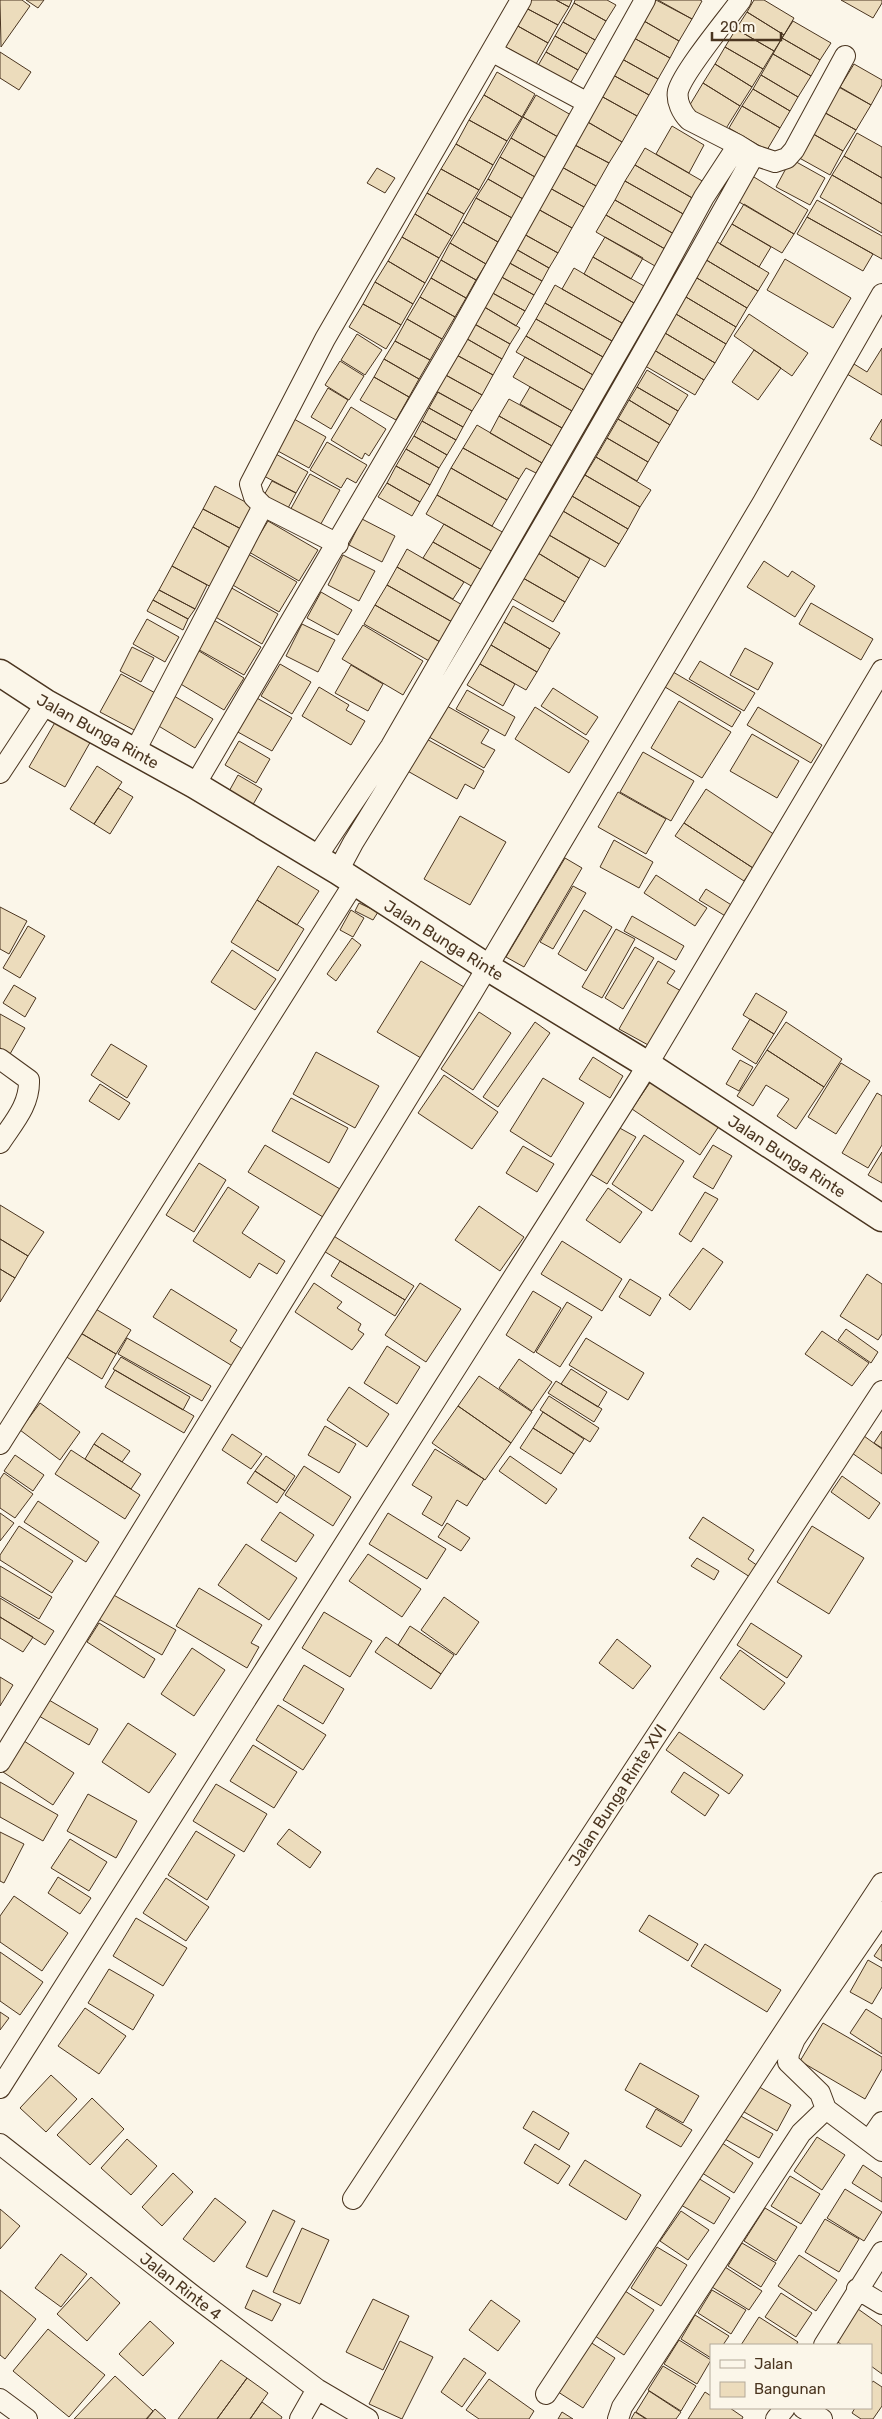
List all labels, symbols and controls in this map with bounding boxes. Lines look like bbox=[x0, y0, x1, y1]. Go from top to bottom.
scale bar bbox=[712, 10, 781, 42]
text: 20 m bbox=[720, 18, 755, 36]
street label: Jalan Bunga Rinte bbox=[33, 690, 162, 773]
street label: Jalan Bunga Rinte bbox=[381, 896, 507, 985]
street label: Jalan Bunga Rinte bbox=[724, 1111, 849, 1202]
street label: Jalan Bunga Rinte XVI bbox=[564, 1721, 670, 1870]
street label: Jalan Rinte 4 bbox=[136, 2249, 225, 2324]
legend bbox=[710, 2344, 872, 2409]
text: Jalan bbox=[754, 2355, 793, 2373]
text: Bangunan bbox=[754, 2380, 826, 2398]

